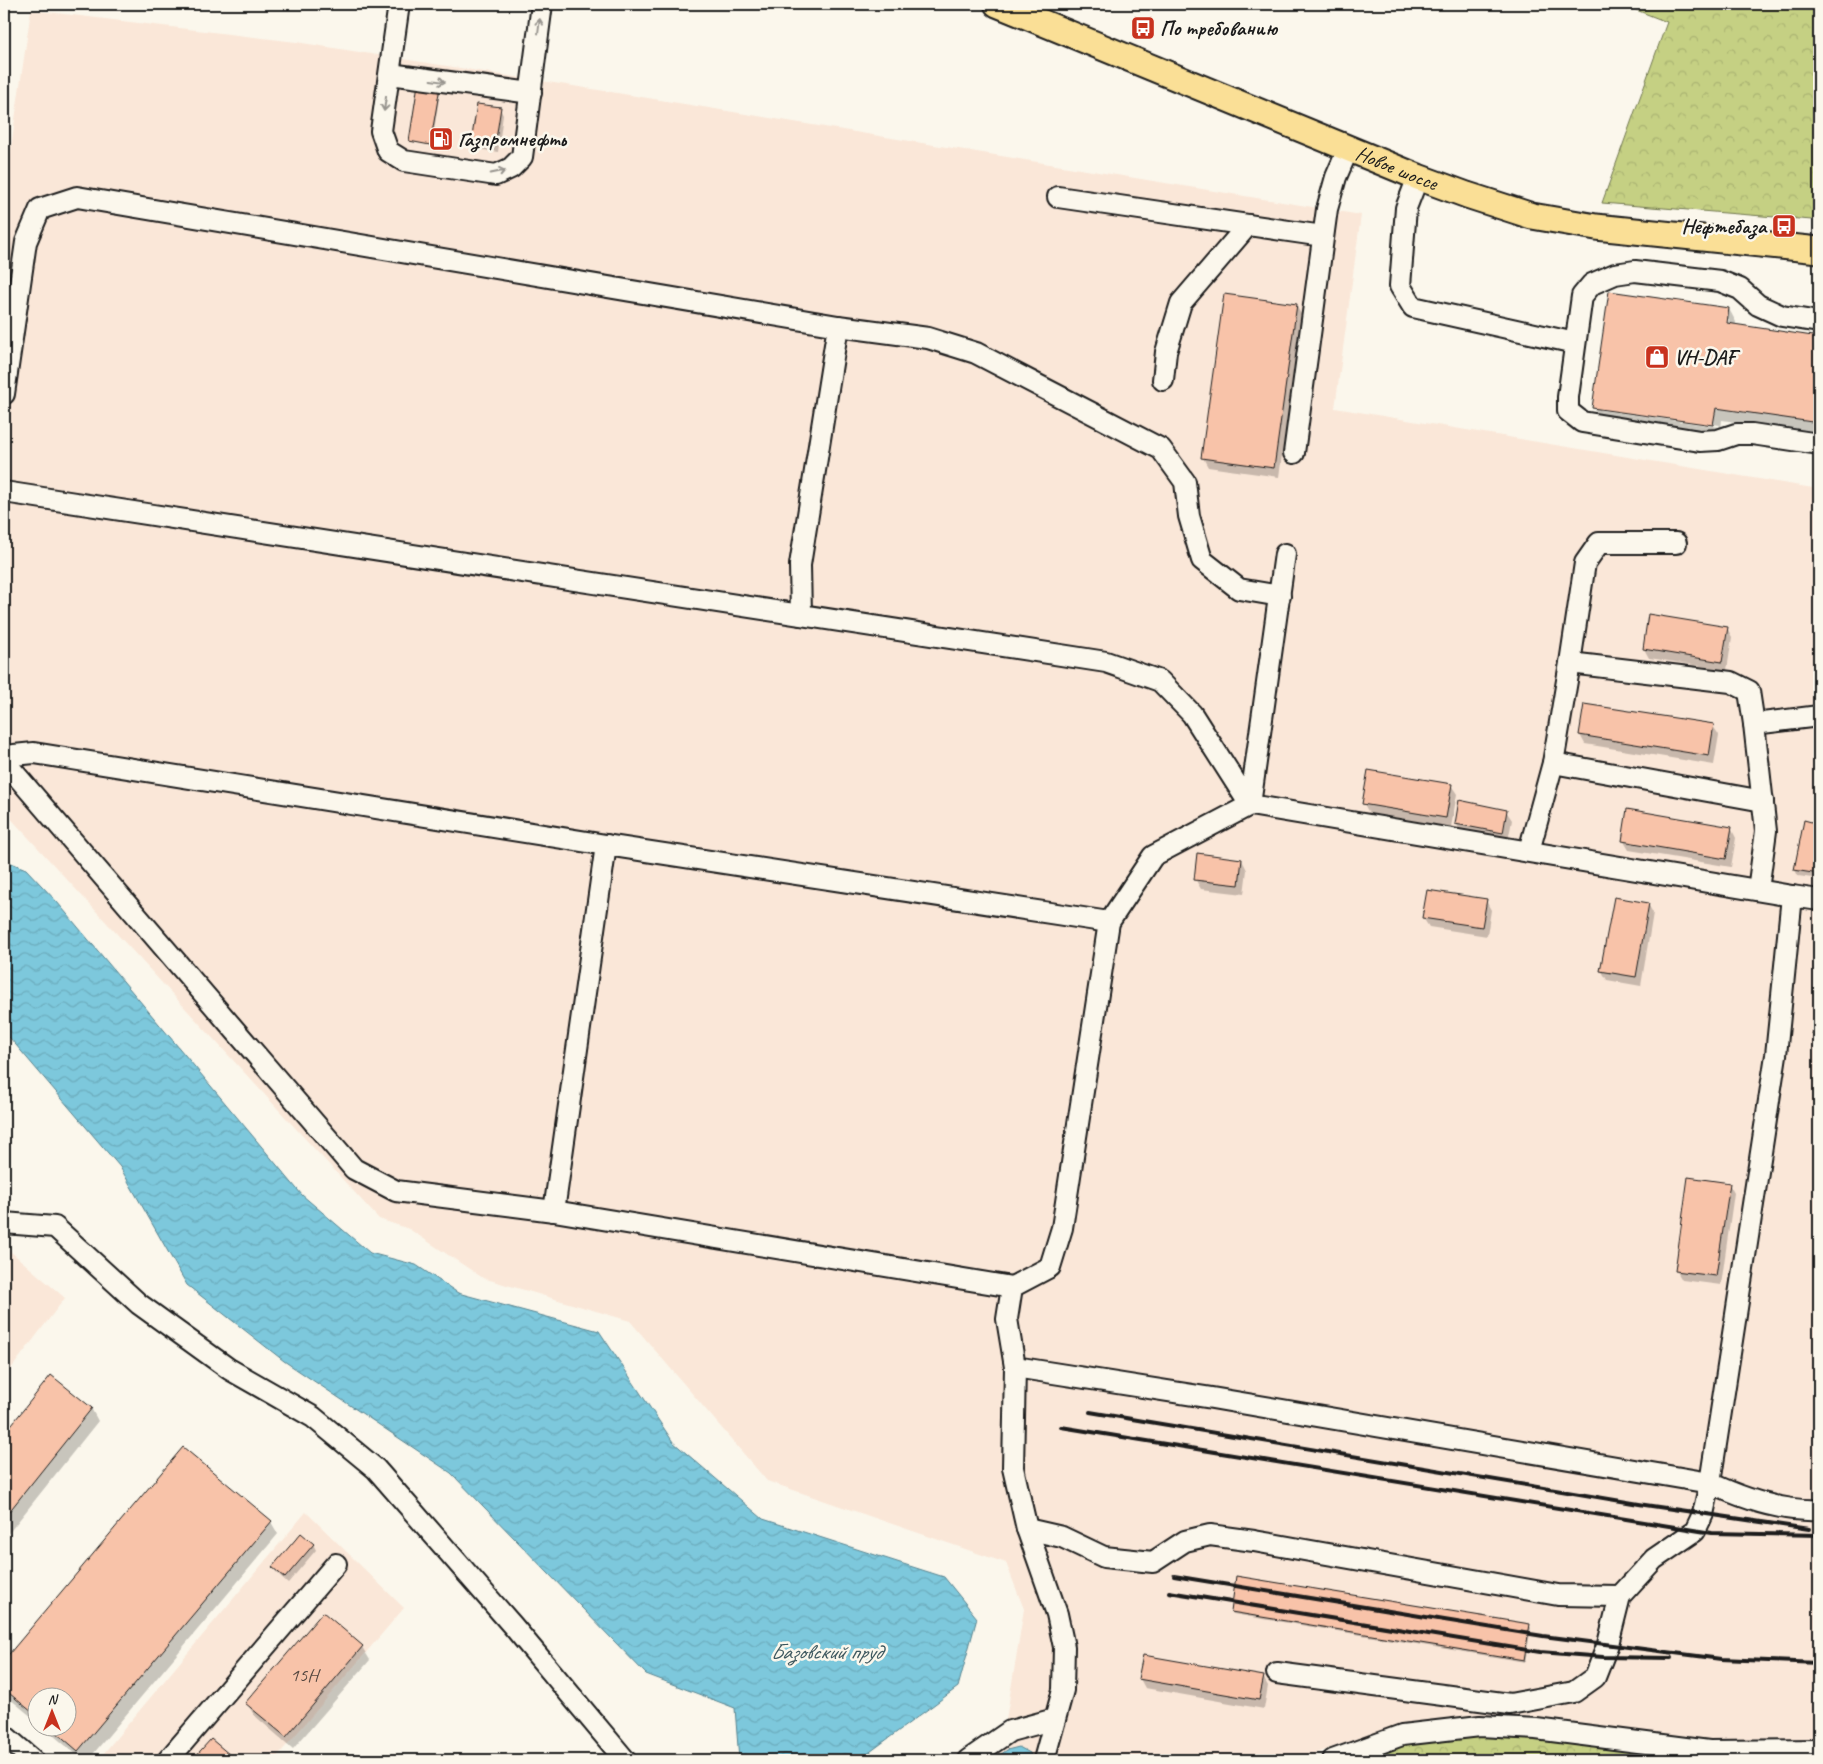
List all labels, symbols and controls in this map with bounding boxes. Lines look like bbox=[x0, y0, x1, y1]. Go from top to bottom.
bus stop icon: По требованию bbox=[1130, 15, 1156, 41]
place label: По требованию bbox=[1160, 15, 1279, 41]
one-way arrow bbox=[535, 18, 545, 34]
one-way arrow bbox=[430, 76, 446, 86]
one-way arrow bbox=[380, 96, 390, 112]
fuel station icon: Газпромнефть bbox=[428, 126, 454, 152]
place label: Газпромнефть bbox=[458, 126, 567, 153]
street label: Новое шоссе bbox=[1352, 140, 1442, 196]
one-way arrow bbox=[489, 167, 505, 176]
place label: Нефтебаза bbox=[1681, 213, 1768, 240]
bus stop icon: Нефтебаза bbox=[1771, 213, 1797, 239]
shop icon: VH-DAF bbox=[1644, 344, 1670, 370]
place label: VH-DAF bbox=[1674, 344, 1741, 370]
water label: Базовский пруд bbox=[770, 1638, 886, 1666]
house number: 15Н bbox=[290, 1663, 321, 1687]
north arrow bbox=[28, 1686, 78, 1736]
text: N bbox=[48, 1691, 59, 1708]

